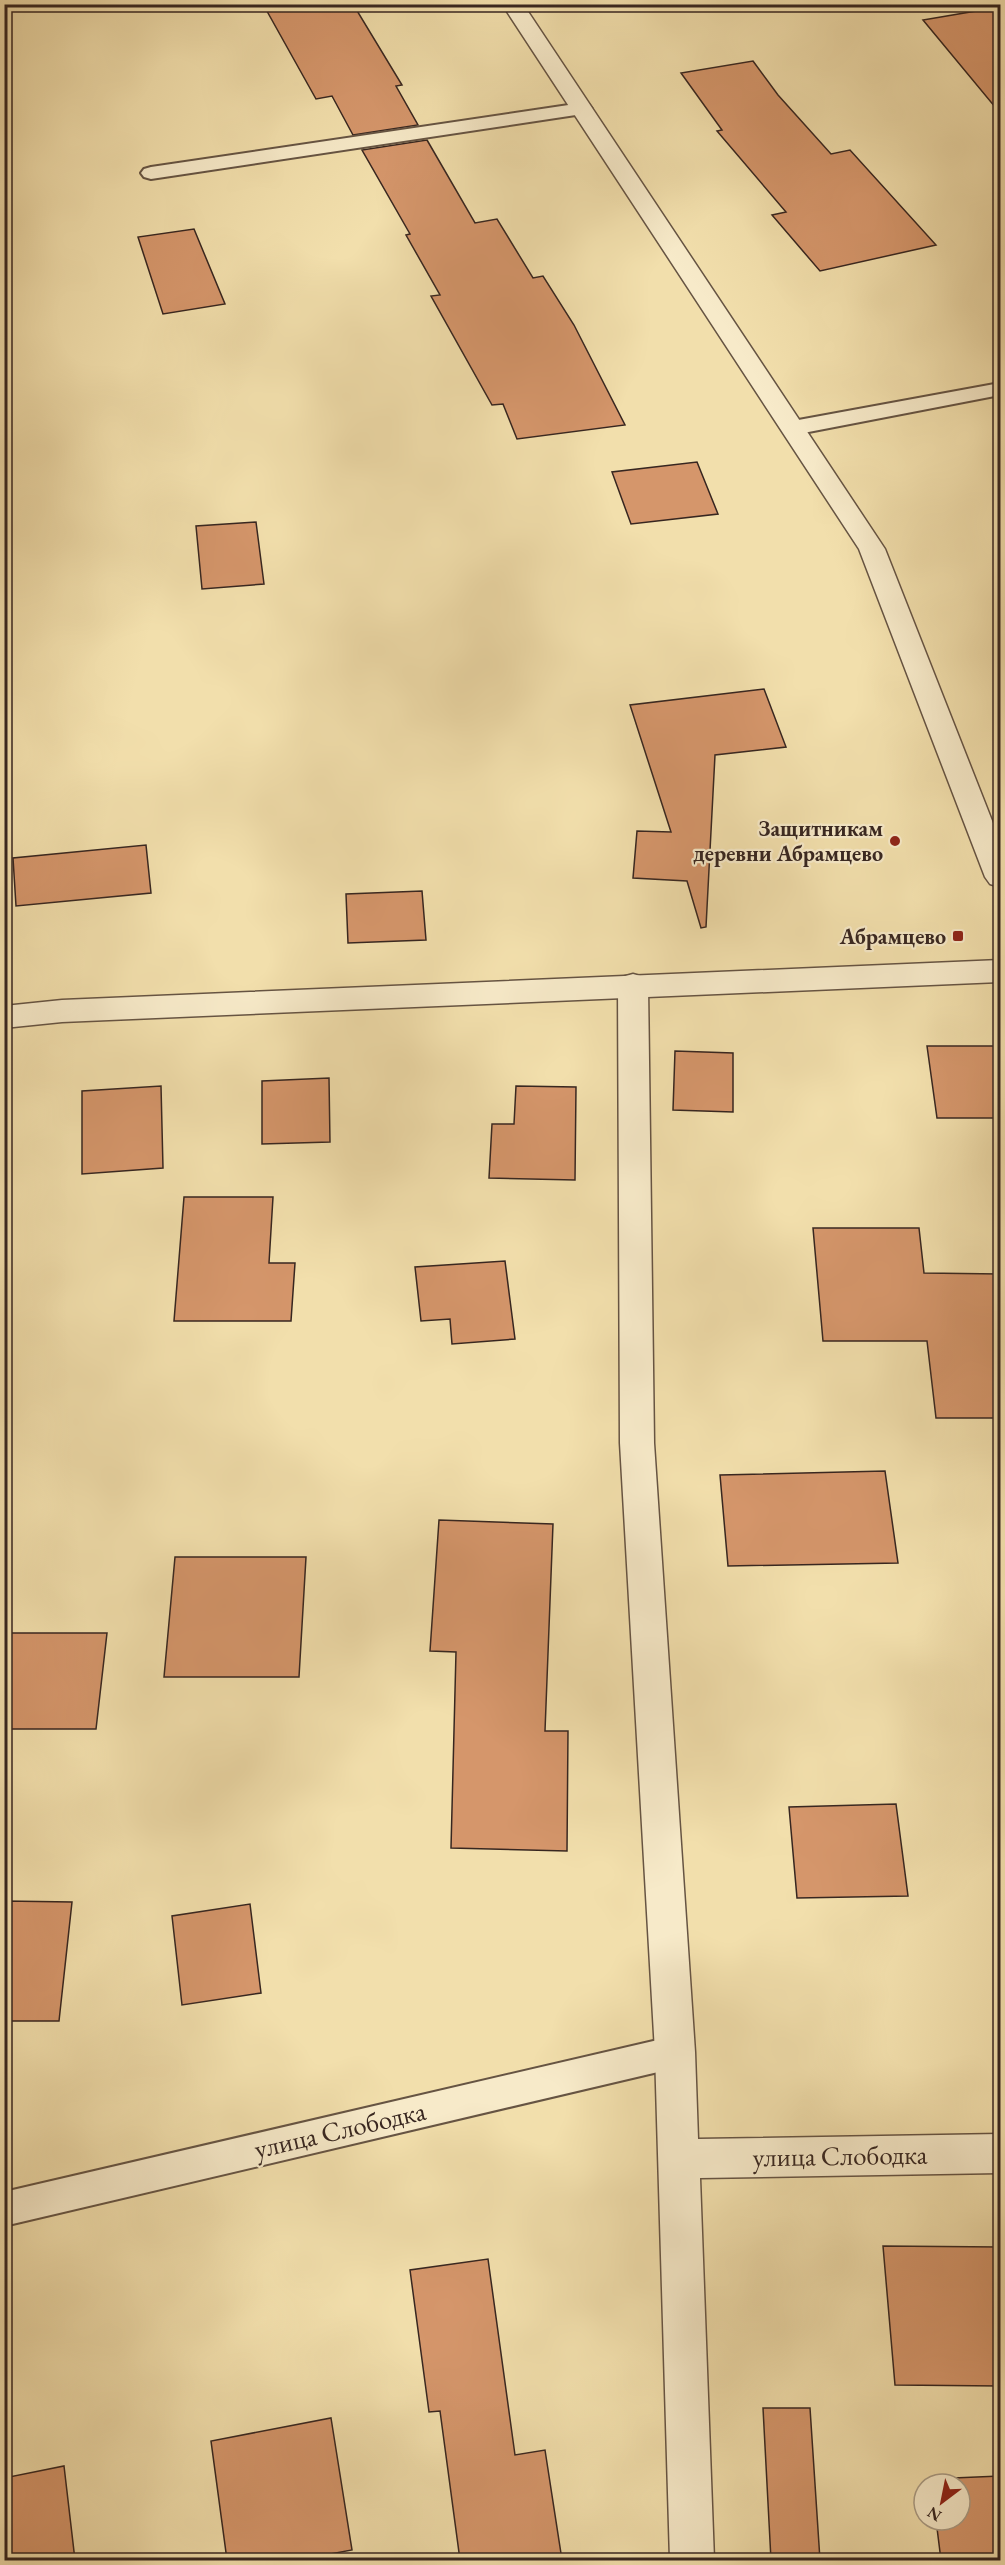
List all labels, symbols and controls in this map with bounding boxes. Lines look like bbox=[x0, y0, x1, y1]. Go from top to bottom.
place label: Защитникам деревни Абрамцево bbox=[693, 814, 883, 868]
marker: Защитникам деревни Абрамцево bbox=[888, 834, 902, 848]
place label: Абрамцево bbox=[839, 922, 946, 951]
marker: Абрамцево bbox=[951, 929, 965, 943]
street label: улица Слободка bbox=[251, 2093, 429, 2166]
street label: улица Слободка bbox=[752, 2136, 928, 2175]
north arrow bbox=[912, 2472, 972, 2532]
text: N bbox=[923, 2502, 945, 2527]

